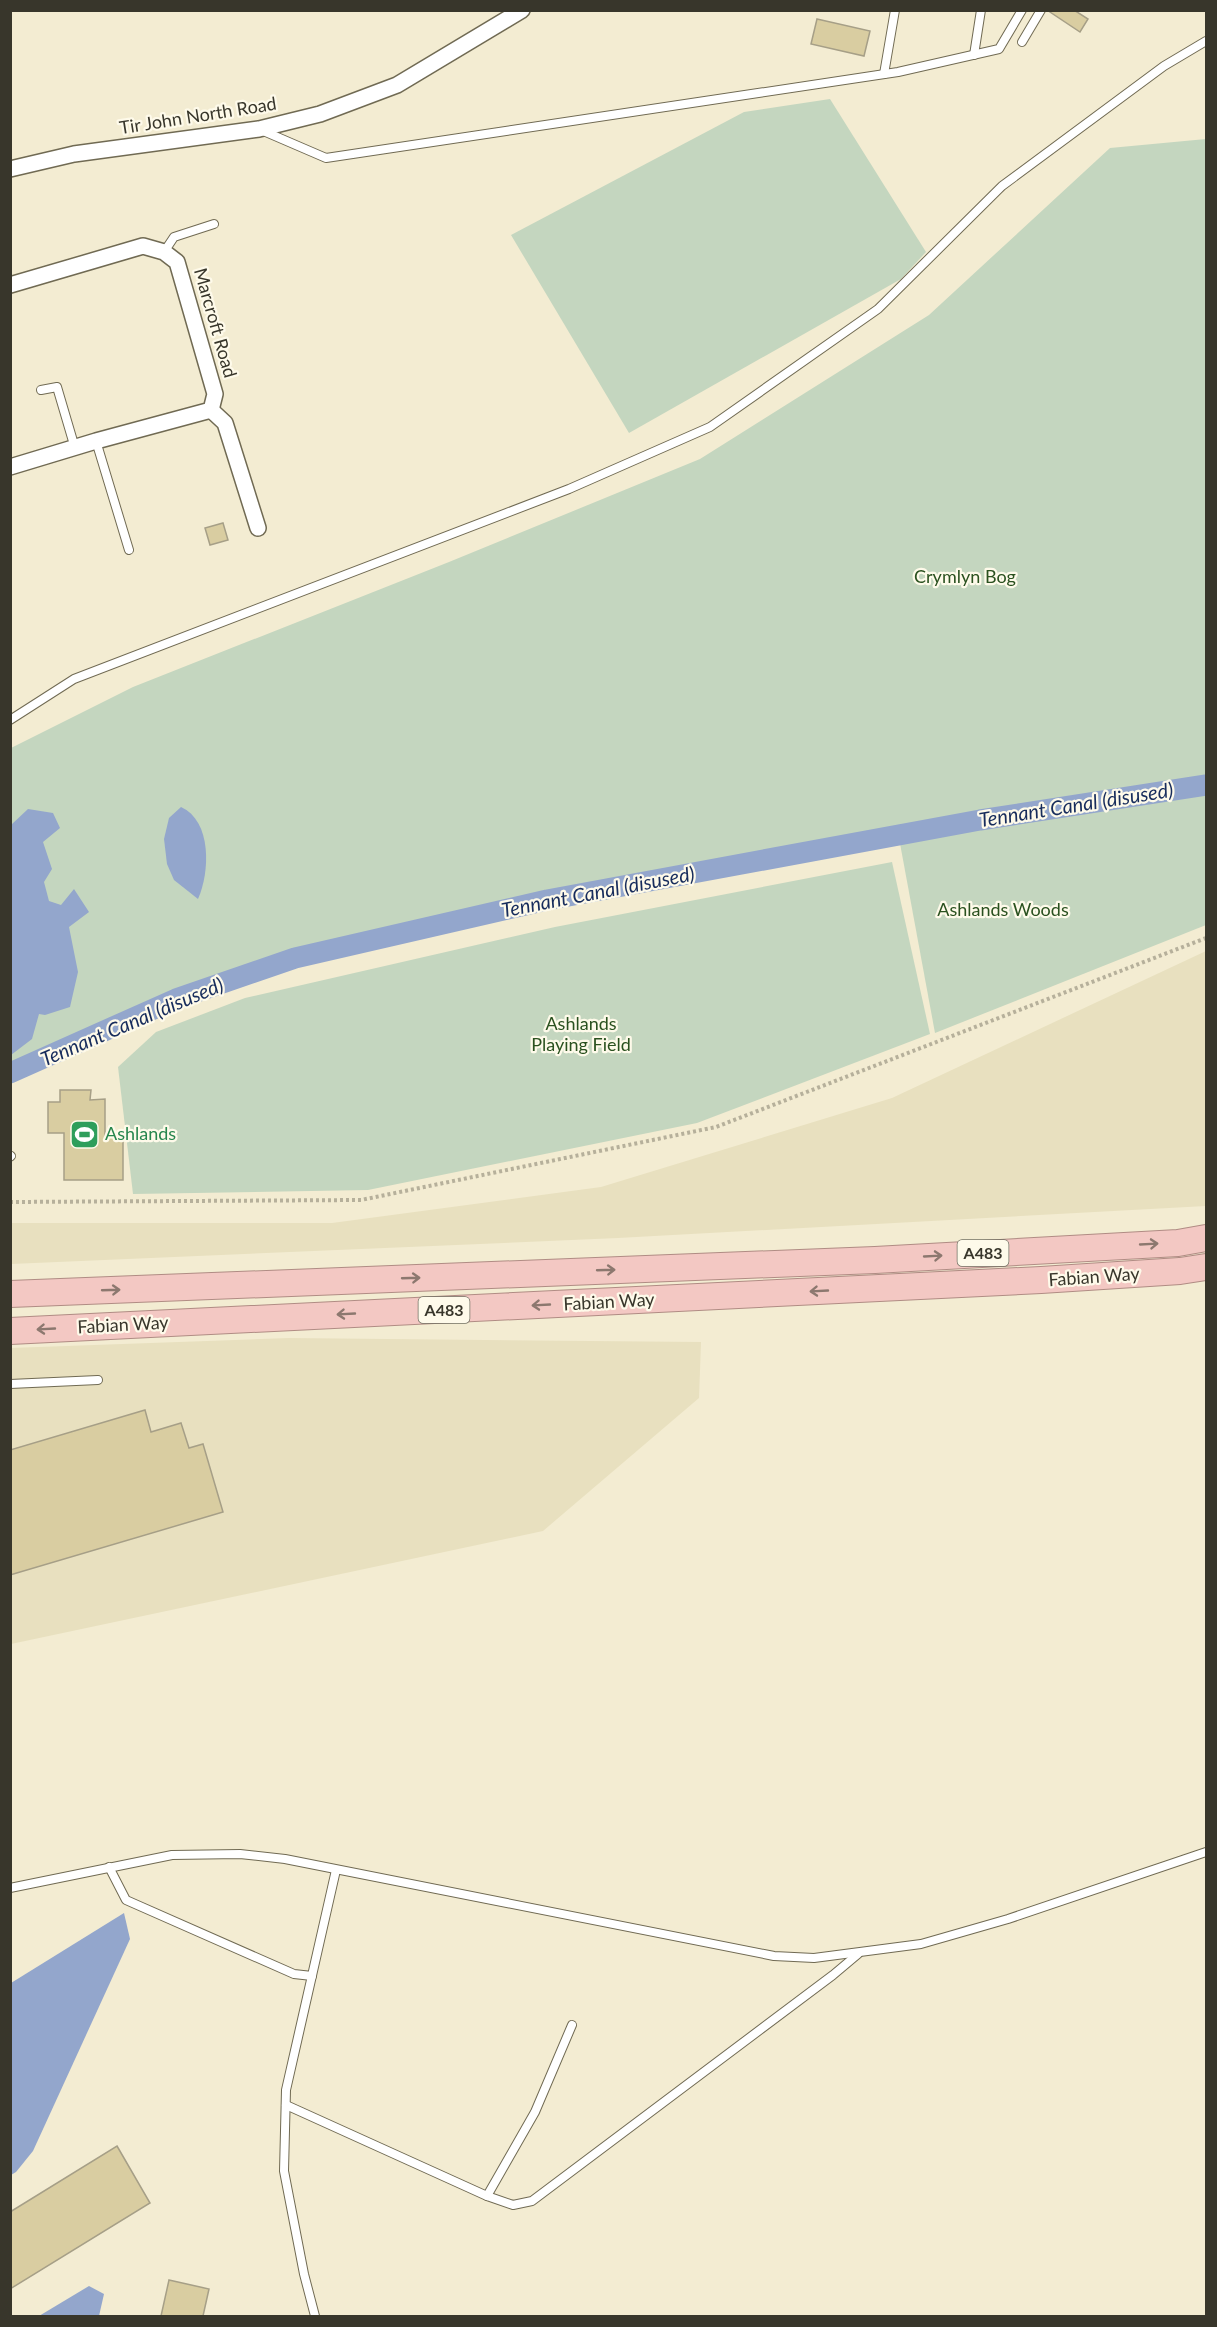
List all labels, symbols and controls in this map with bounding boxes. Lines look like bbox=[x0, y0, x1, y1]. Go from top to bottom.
street label: Tir John North Road bbox=[118, 92, 278, 138]
street label: Marcroft Road bbox=[190, 265, 242, 380]
park label: Crymlyn Bog bbox=[914, 565, 1016, 587]
water label: Tennant Canal (disused) bbox=[977, 777, 1175, 831]
water label: Tennant Canal (disused) bbox=[499, 861, 696, 922]
park label: Ashlands Woods bbox=[937, 898, 1069, 920]
water label: Tennant Canal (disused) bbox=[37, 972, 227, 1070]
park label: Ashlands Playing Field bbox=[531, 1012, 631, 1055]
sports icon: Ashlands bbox=[68, 1118, 100, 1150]
place label: Ashlands bbox=[105, 1122, 176, 1144]
one-way arrow bbox=[1138, 1239, 1158, 1250]
road number: A483 bbox=[958, 1240, 1008, 1266]
one-way arrow bbox=[923, 1251, 942, 1262]
street label: Fabian Way bbox=[1048, 1262, 1141, 1290]
one-way arrow bbox=[595, 1265, 615, 1276]
one-way arrow bbox=[400, 1273, 420, 1284]
one-way arrow bbox=[100, 1285, 120, 1296]
one-way arrow bbox=[810, 1286, 830, 1297]
street label: Fabian Way bbox=[563, 1288, 656, 1314]
road number: A483 bbox=[418, 1297, 470, 1323]
one-way arrow bbox=[531, 1299, 551, 1310]
one-way arrow bbox=[337, 1309, 357, 1320]
street label: Fabian Way bbox=[77, 1311, 170, 1337]
one-way arrow bbox=[37, 1323, 57, 1334]

